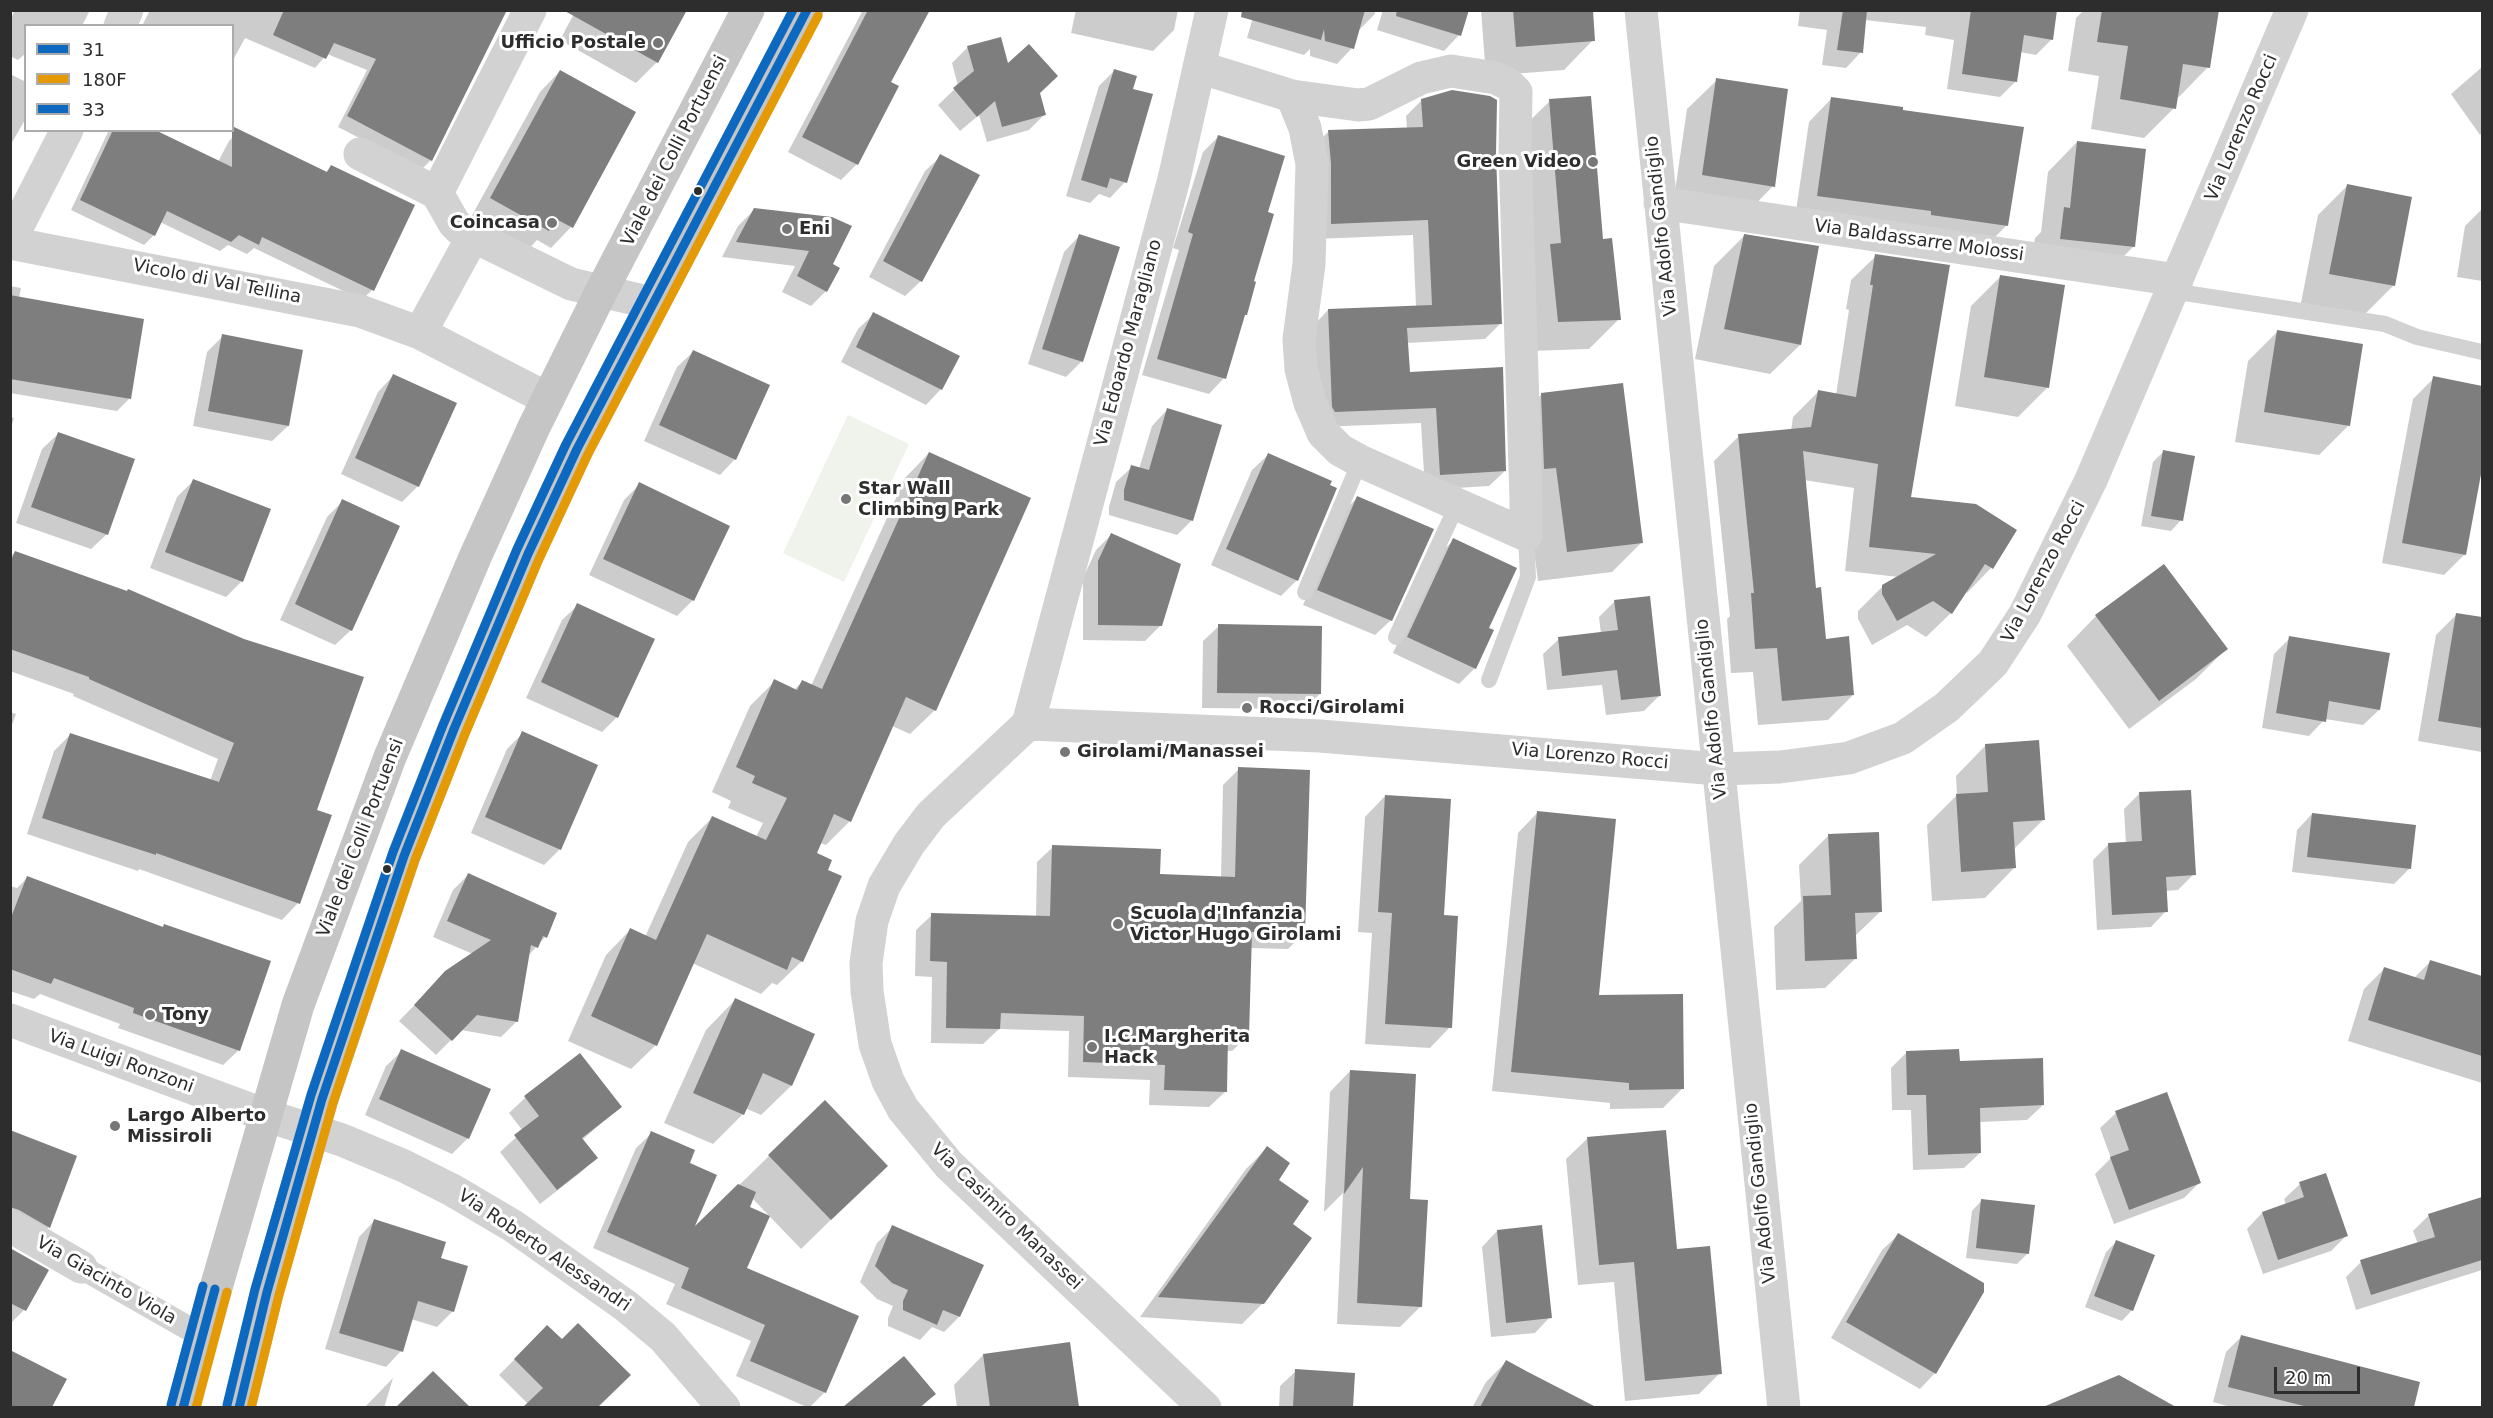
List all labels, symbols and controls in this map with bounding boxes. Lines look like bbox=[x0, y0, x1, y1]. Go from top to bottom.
legend bbox=[24, 24, 234, 132]
place label: Ufficio Postale bbox=[500, 32, 646, 54]
marker: Ufficio Postale bbox=[651, 36, 665, 50]
text: 31 bbox=[82, 39, 105, 60]
street label: Via Lorenzo Rocci bbox=[2201, 51, 2283, 205]
street label: Viale dei Colli Portuensi bbox=[617, 52, 733, 250]
text: 180F bbox=[82, 69, 127, 90]
text: 33 bbox=[82, 99, 105, 120]
street label: Via Adolfo Gandiglio bbox=[1642, 135, 1682, 317]
place label: Green Video bbox=[1457, 151, 1581, 173]
marker: Green Video bbox=[1586, 155, 1600, 169]
unlabelled marker bbox=[692, 185, 704, 197]
place label: Coincasa bbox=[450, 212, 540, 234]
marker: Coincasa bbox=[545, 216, 559, 230]
street label: Via Baldassarre Molossi bbox=[1813, 216, 2025, 266]
place label: Eni bbox=[799, 218, 830, 240]
marker: Eni bbox=[780, 222, 794, 236]
street label: Via Edoardo Maragliano bbox=[1091, 237, 1167, 449]
street label: Vicolo di Val Tellina bbox=[131, 255, 303, 309]
place label: Star Wall Climbing Park bbox=[858, 478, 999, 520]
marker: Star Wall Climbing Park bbox=[839, 492, 853, 506]
street label: Via Lorenzo Rocci bbox=[1997, 497, 2091, 647]
street label: Via Adolfo Gandiglio bbox=[1692, 618, 1732, 800]
place label: Rocci/Girolami bbox=[1259, 697, 1405, 719]
marker: Rocci/Girolami bbox=[1240, 701, 1254, 715]
street label: Viale dei Colli Portuensi bbox=[313, 736, 409, 940]
street label: Via Lorenzo Rocci bbox=[1511, 739, 1669, 775]
place label: Girolami/Manassei bbox=[1077, 741, 1264, 763]
marker: Girolami/Manassei bbox=[1058, 745, 1072, 759]
unlabelled marker bbox=[381, 863, 393, 875]
place label: Scuola d'Infanzia Victor Hugo Girolami bbox=[1130, 903, 1341, 946]
marker: Scuola d'Infanzia Victor Hugo Girolami bbox=[1111, 917, 1125, 931]
place label: Tony bbox=[162, 1004, 209, 1026]
marker: Tony bbox=[143, 1008, 157, 1022]
street label: Via Luigi Ronzoni bbox=[45, 1026, 197, 1098]
place label: I.C.Margherita Hack bbox=[1104, 1026, 1250, 1068]
marker: I.C.Margherita Hack bbox=[1085, 1040, 1099, 1054]
street label: Via Adolfo Gandiglio bbox=[1741, 1102, 1781, 1284]
place label: Largo Alberto Missiroli bbox=[127, 1105, 266, 1148]
marker: Largo Alberto Missiroli bbox=[108, 1119, 122, 1133]
street label: Via Casimiro Manassei bbox=[926, 1139, 1086, 1295]
street label: Via Roberto Alessandri bbox=[454, 1185, 634, 1317]
street label: Via Giacinto Viola bbox=[32, 1232, 180, 1330]
scale bar bbox=[2277, 1355, 2362, 1393]
text: 20 m bbox=[2285, 1367, 2331, 1388]

